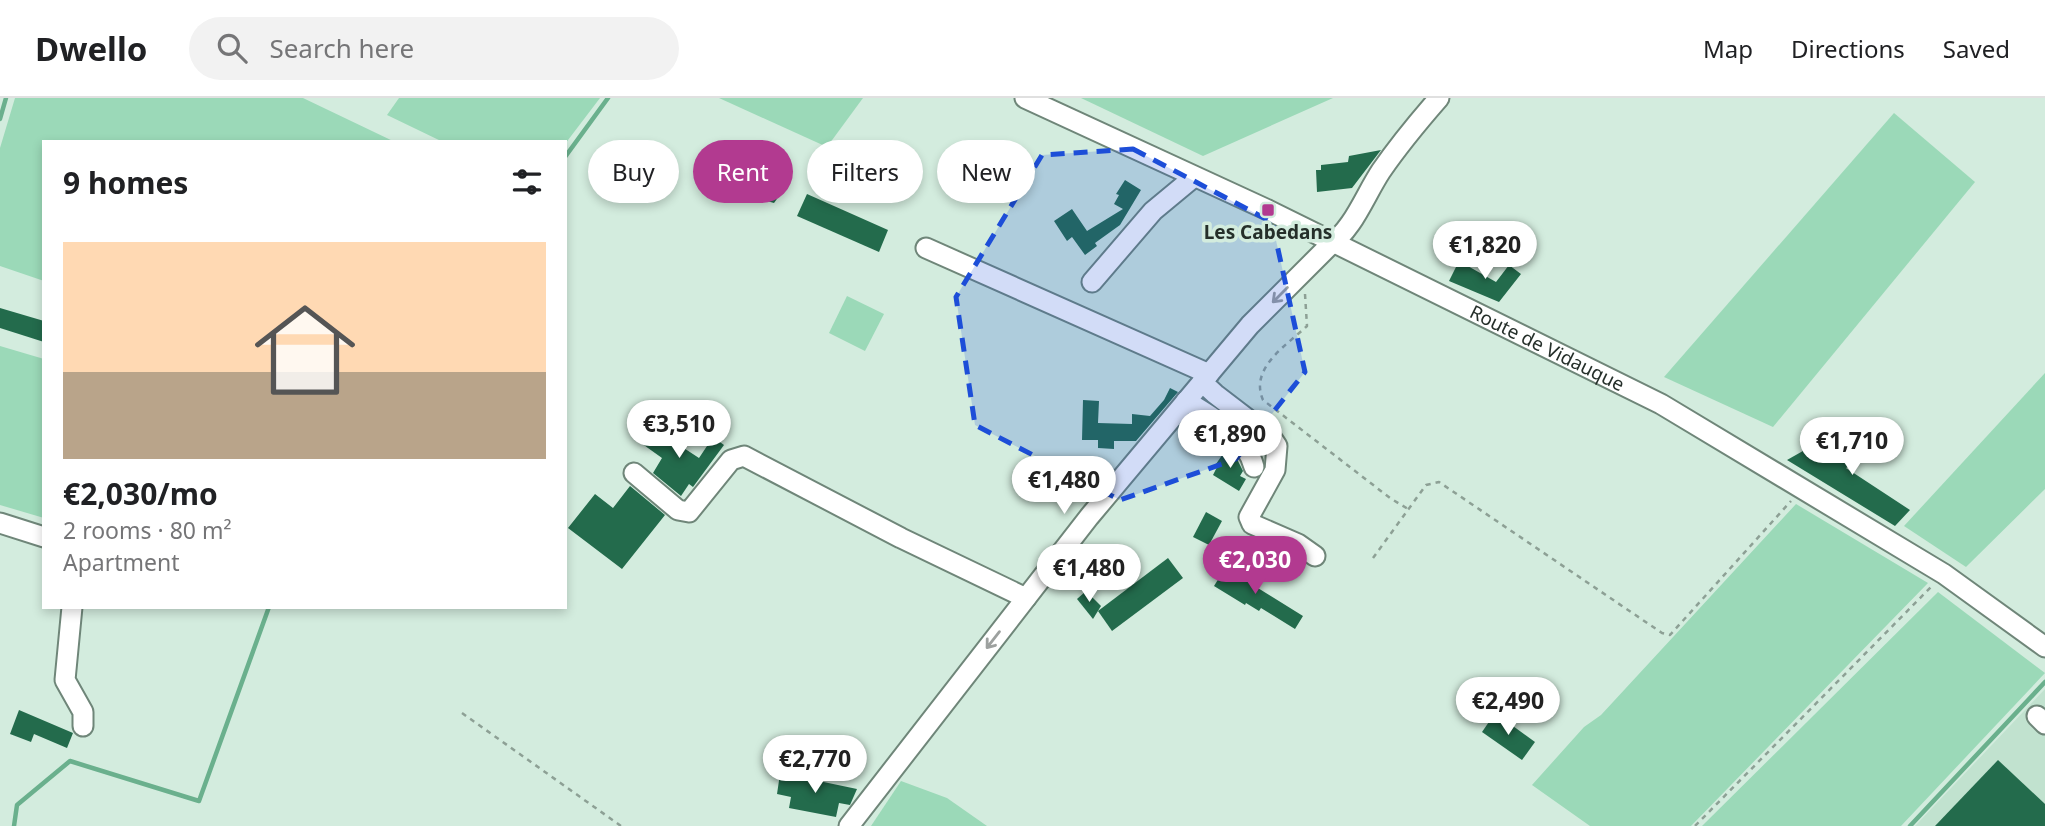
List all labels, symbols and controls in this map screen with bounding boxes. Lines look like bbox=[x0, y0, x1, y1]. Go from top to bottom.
search box bbox=[189, 17, 679, 80]
text: Dwello bbox=[35, 26, 147, 71]
icon: search bbox=[213, 29, 251, 67]
text: Search here bbox=[269, 30, 414, 66]
text: Map bbox=[1703, 32, 1753, 65]
text: Directions bbox=[1791, 32, 1905, 65]
text: Saved bbox=[1943, 32, 2010, 65]
chip: Buy bbox=[588, 140, 679, 203]
chip: Rent bbox=[693, 140, 793, 203]
chip: Filters bbox=[807, 140, 923, 203]
chip: New bbox=[937, 140, 1035, 203]
text: 9 homes bbox=[63, 162, 188, 203]
icon: filters bbox=[508, 163, 546, 201]
marker: Les Cabedans bbox=[1260, 202, 1276, 218]
place label: Les Cabedans bbox=[1204, 219, 1332, 245]
pin: €1,820 bbox=[1428, 222, 1542, 281]
text: €1,820 bbox=[1449, 228, 1521, 260]
icon: home bbox=[242, 287, 368, 413]
one-way arrow bbox=[1271, 287, 1288, 304]
street label: Route de Vidauque bbox=[1465, 299, 1629, 397]
pin: €3,510 bbox=[622, 400, 736, 460]
text: €3,510 bbox=[643, 407, 715, 439]
pin: €1,890 bbox=[1173, 410, 1287, 470]
text: €1,890 bbox=[1194, 417, 1266, 449]
pin: €1,710 bbox=[1795, 418, 1909, 477]
text: €1,710 bbox=[1816, 424, 1888, 456]
pin: €1,480 bbox=[1007, 456, 1121, 516]
text: €1,480 bbox=[1028, 463, 1100, 495]
text: €2,030/mo bbox=[63, 473, 218, 514]
text: 2 rooms · 80 m² bbox=[63, 514, 232, 546]
pin: €2,030 bbox=[1198, 536, 1312, 596]
text: €2,030 bbox=[1219, 543, 1291, 575]
pin: €1,480 bbox=[1032, 545, 1146, 604]
text: Apartment bbox=[63, 546, 180, 578]
text: €1,480 bbox=[1053, 551, 1125, 583]
one-way arrow bbox=[986, 630, 1001, 648]
pin: €2,490 bbox=[1451, 678, 1565, 737]
text: €2,490 bbox=[1472, 684, 1544, 716]
pin: €2,770 bbox=[758, 736, 872, 795]
text: €2,770 bbox=[779, 742, 851, 774]

